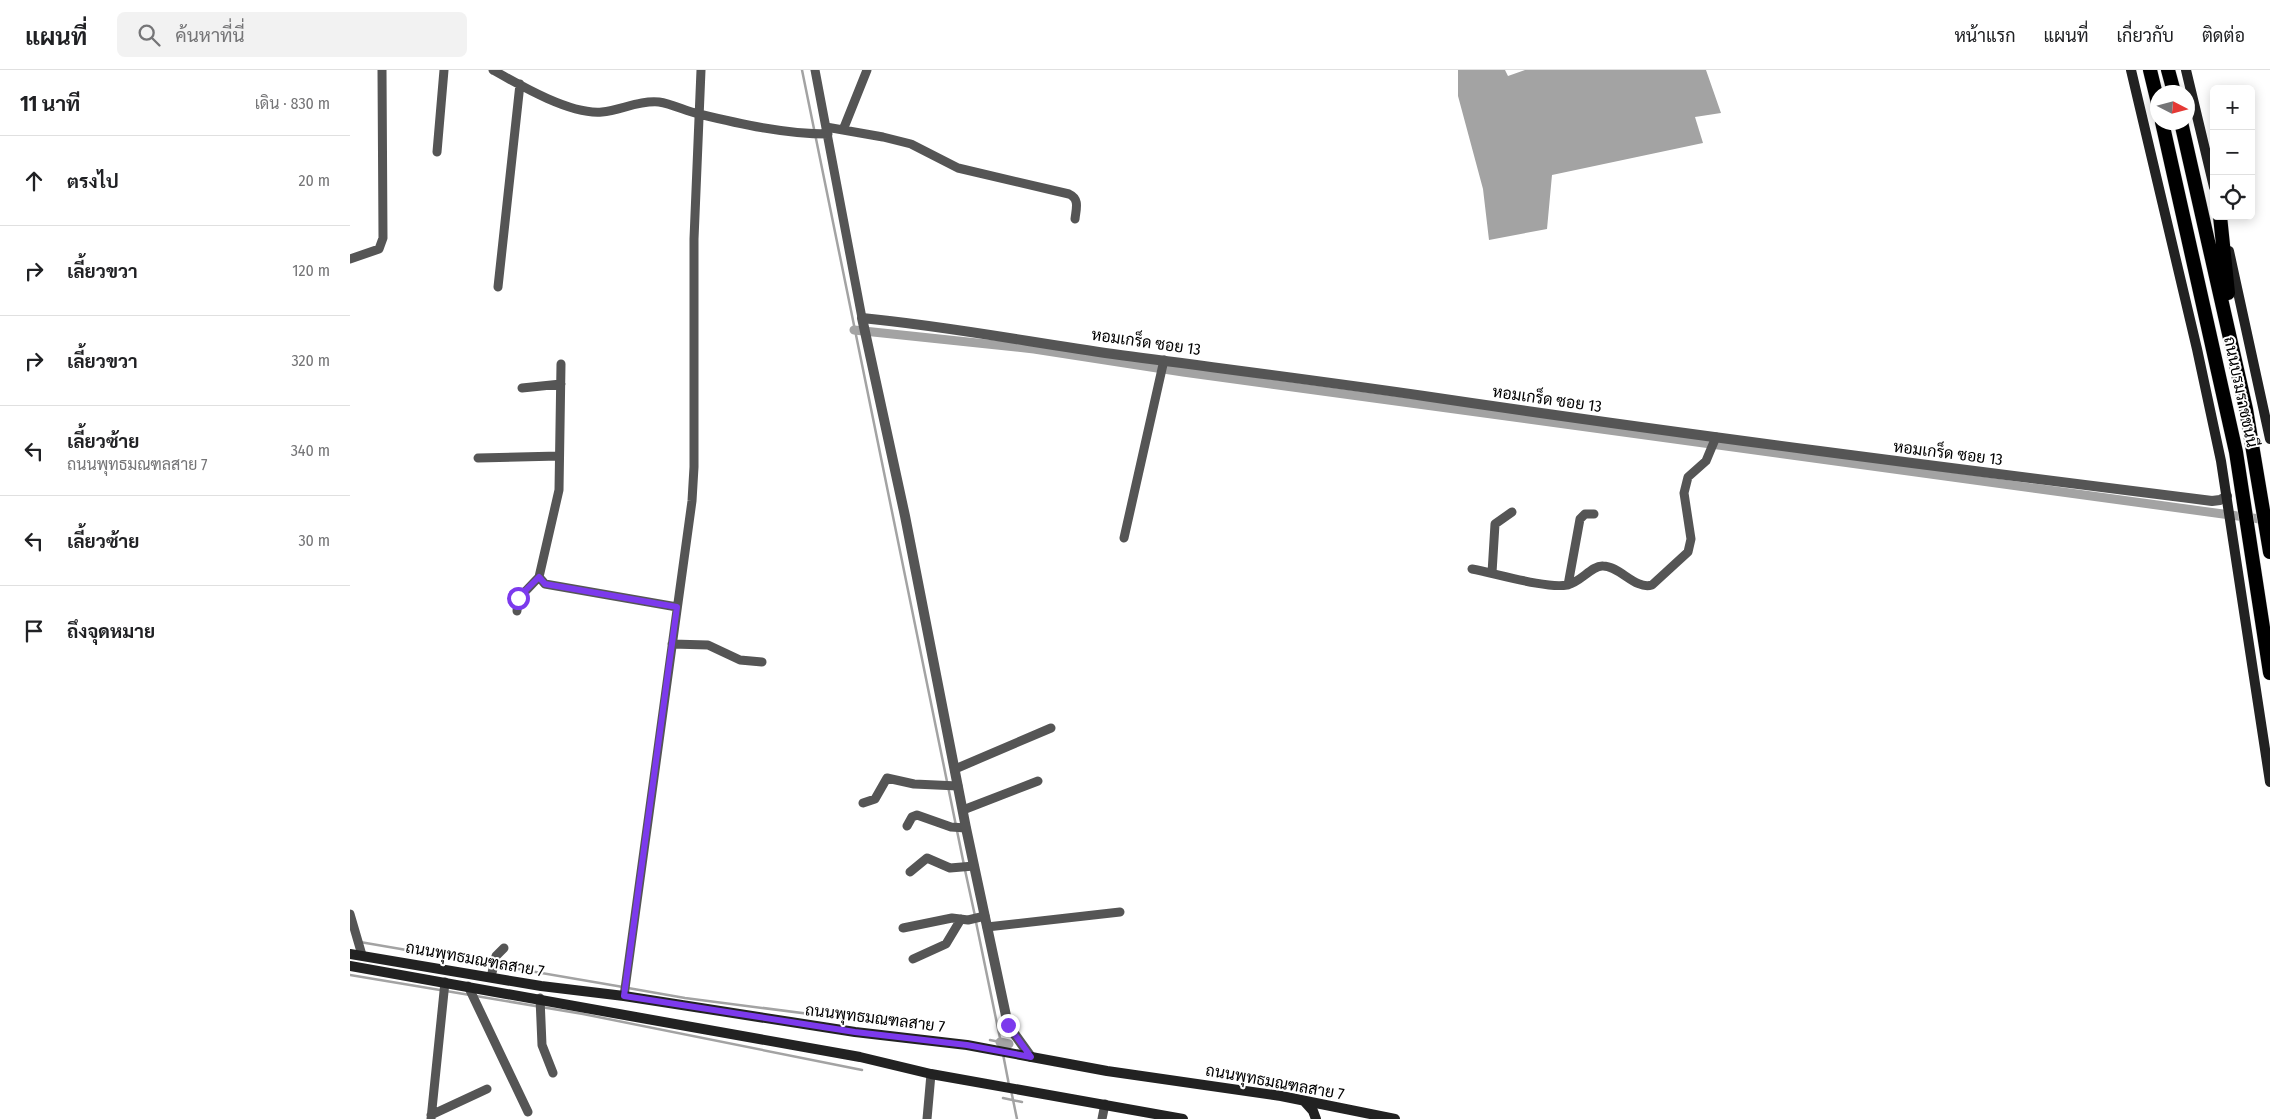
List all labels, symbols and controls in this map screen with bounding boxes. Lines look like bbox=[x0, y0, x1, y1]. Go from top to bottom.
search box bbox=[117, 12, 467, 57]
icon: search bbox=[135, 21, 163, 49]
text: แผนที่ bbox=[25, 23, 87, 51]
text: ค้นหาที่นี่ bbox=[175, 24, 245, 47]
text: หน้าแรก bbox=[1954, 25, 2016, 47]
text: แผนที่ bbox=[2044, 25, 2088, 47]
text: เกี่ยวกับ bbox=[2116, 25, 2174, 47]
text: ติดต่อ bbox=[2202, 25, 2245, 47]
north arrow bbox=[2150, 85, 2195, 130]
map controls bbox=[2210, 85, 2255, 220]
button: + bbox=[2210, 85, 2255, 130]
text: 11 นาที bbox=[20, 91, 80, 117]
text: เดิน · 830 m bbox=[255, 94, 330, 113]
button: − bbox=[2210, 130, 2255, 175]
icon: ahead bbox=[20, 167, 48, 195]
text: ตรงไป bbox=[67, 170, 119, 193]
text: 20 m bbox=[299, 171, 330, 190]
button: locate bbox=[2210, 175, 2255, 220]
icon: right bbox=[20, 257, 48, 285]
text: เลี้ยวขวา bbox=[67, 260, 138, 283]
text: 120 m bbox=[292, 261, 330, 280]
street label: หอมเกร็ด ซอย 13 bbox=[1090, 321, 1202, 359]
street label: ถนนบรมราชชนนี bbox=[2220, 334, 2264, 449]
icon: right bbox=[20, 347, 48, 375]
text: เลี้ยวขวา bbox=[67, 350, 138, 373]
text: 320 m bbox=[291, 351, 330, 370]
street label: หอมเกร็ด ซอย 13 bbox=[1491, 378, 1603, 416]
text: เลี้ยวซ้าย bbox=[67, 430, 139, 453]
street label: หอมเกร็ด ซอย 13 bbox=[1892, 433, 2004, 469]
icon: left bbox=[20, 437, 48, 465]
text: 340 m bbox=[291, 441, 330, 460]
text: ถนนพุทธมณฑลสาย 7 bbox=[67, 455, 208, 474]
icon: left bbox=[20, 527, 48, 555]
text: เลี้ยวซ้าย bbox=[67, 530, 139, 553]
text: 30 m bbox=[298, 531, 330, 550]
route start bbox=[507, 587, 530, 610]
icon: arrive bbox=[20, 617, 48, 645]
text: ถึงจุดหมาย bbox=[67, 620, 155, 643]
street label: ถนนพุทธมณฑลสาย 7 bbox=[404, 937, 546, 983]
street label: ถนนพุทธมณฑลสาย 7 bbox=[804, 1000, 946, 1038]
route end bbox=[997, 1014, 1020, 1037]
street label: ถนนพุทธมณฑลสาย 7 bbox=[1204, 1060, 1346, 1106]

